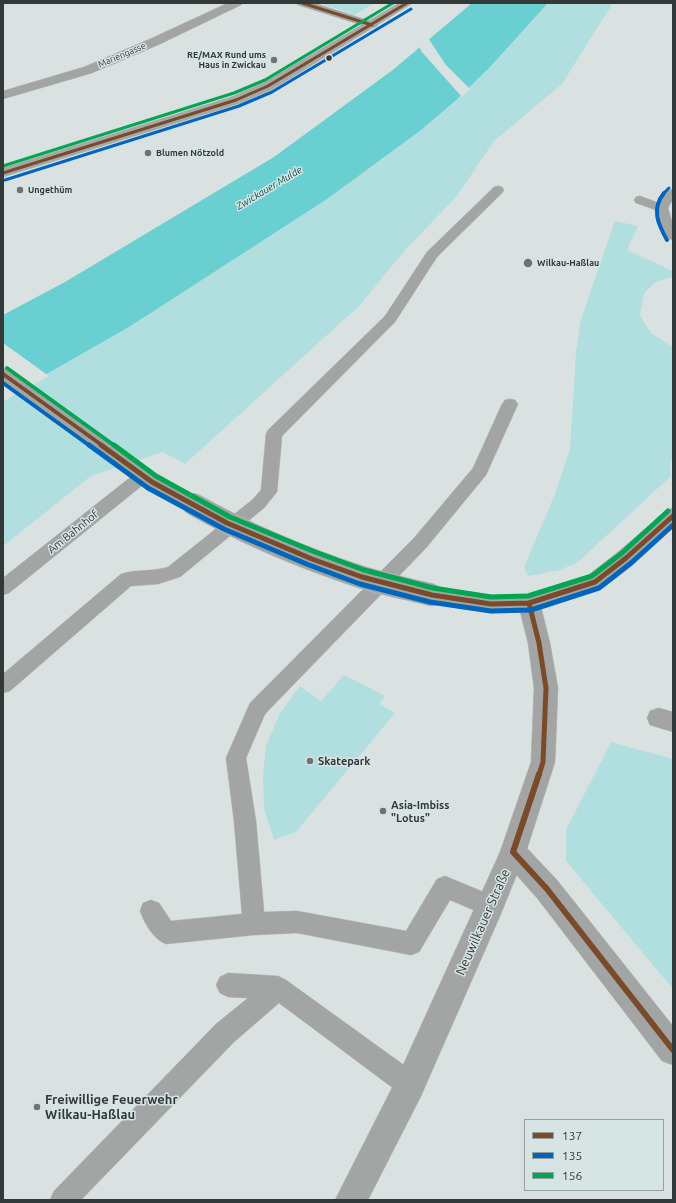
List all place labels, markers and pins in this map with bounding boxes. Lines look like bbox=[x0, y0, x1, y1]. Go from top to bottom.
place label: RE/MAX Rund ums Haus in Zwickau bbox=[187, 50, 266, 71]
unlabelled marker bbox=[324, 53, 334, 63]
marker: RE/MAX Rund ums Haus in Zwickau bbox=[269, 55, 279, 65]
marker: Blumen Nötzold bbox=[143, 148, 153, 158]
place label: Blumen Nötzold bbox=[156, 148, 224, 158]
marker: Ungethüm bbox=[15, 185, 25, 195]
place label: Ungethüm bbox=[28, 185, 72, 195]
marker: Wilkau-Haßlau bbox=[522, 257, 534, 269]
place label: Wilkau-Haßlau bbox=[537, 258, 599, 268]
place label: Skatepark bbox=[318, 754, 370, 768]
marker: Skatepark bbox=[305, 756, 315, 766]
place label: Asia-Imbiss "Lotus" bbox=[391, 798, 449, 824]
marker: Asia-Imbiss "Lotus" bbox=[378, 806, 388, 816]
place label: Freiwillige Feuerwehr Wilkau-Haßlau bbox=[45, 1092, 178, 1123]
marker: Freiwillige Feuerwehr Wilkau-Haßlau bbox=[32, 1102, 42, 1112]

